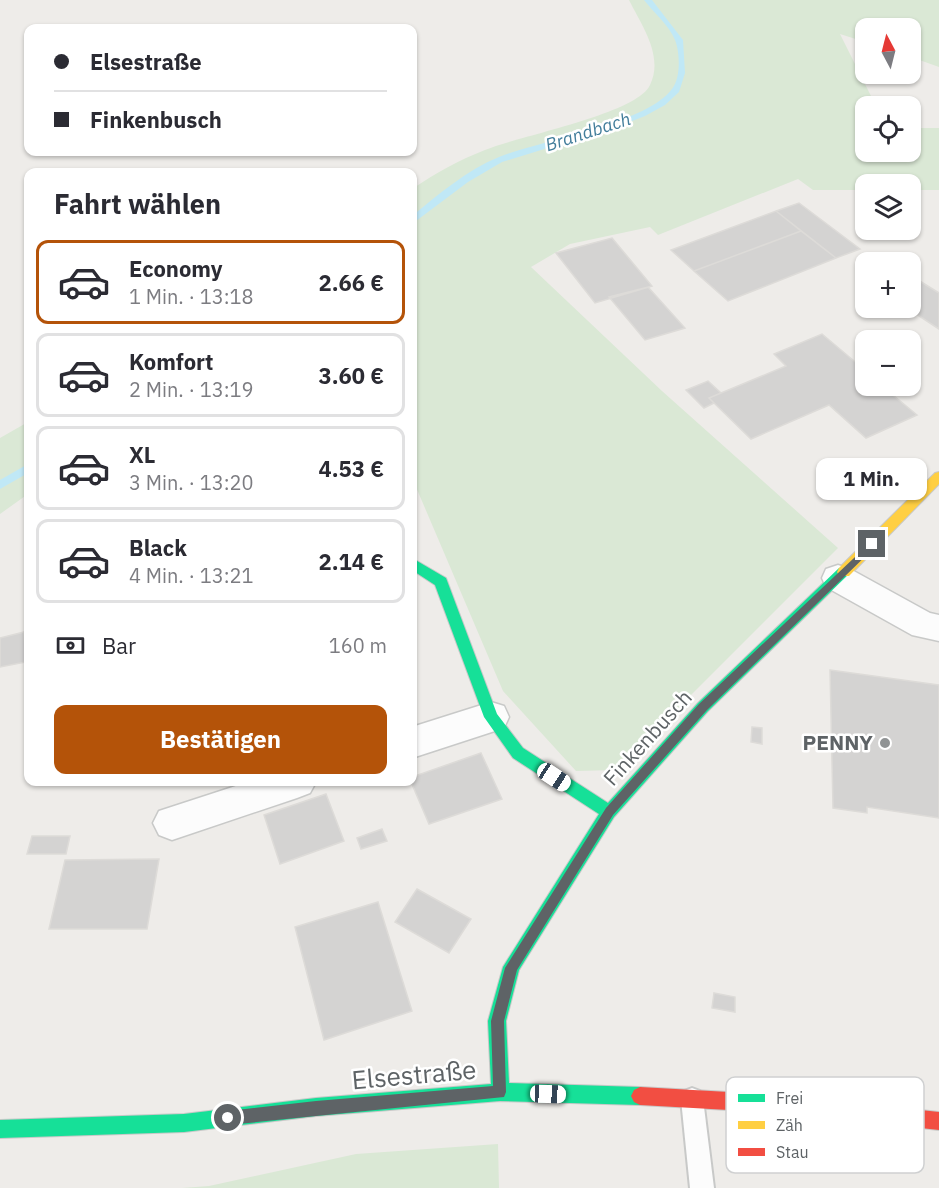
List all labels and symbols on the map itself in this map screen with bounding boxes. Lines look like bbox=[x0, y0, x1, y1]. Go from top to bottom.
north arrow bbox=[855, 18, 921, 84]
water label: Brandbach bbox=[542, 107, 634, 156]
callout: 1 Min. bbox=[816, 457, 928, 499]
route end bbox=[858, 530, 885, 557]
street label: Finkenbusch bbox=[597, 683, 698, 791]
place label: PENNY bbox=[802, 728, 873, 756]
marker: PENNY bbox=[878, 736, 892, 750]
car bbox=[534, 760, 574, 794]
street label: Elsestraße bbox=[350, 1052, 478, 1096]
legend bbox=[726, 1077, 924, 1173]
car bbox=[530, 1084, 566, 1104]
text: Frei bbox=[776, 1088, 803, 1108]
route start bbox=[214, 1104, 241, 1131]
text: Zäh bbox=[776, 1115, 803, 1135]
text: Stau bbox=[776, 1142, 809, 1162]

